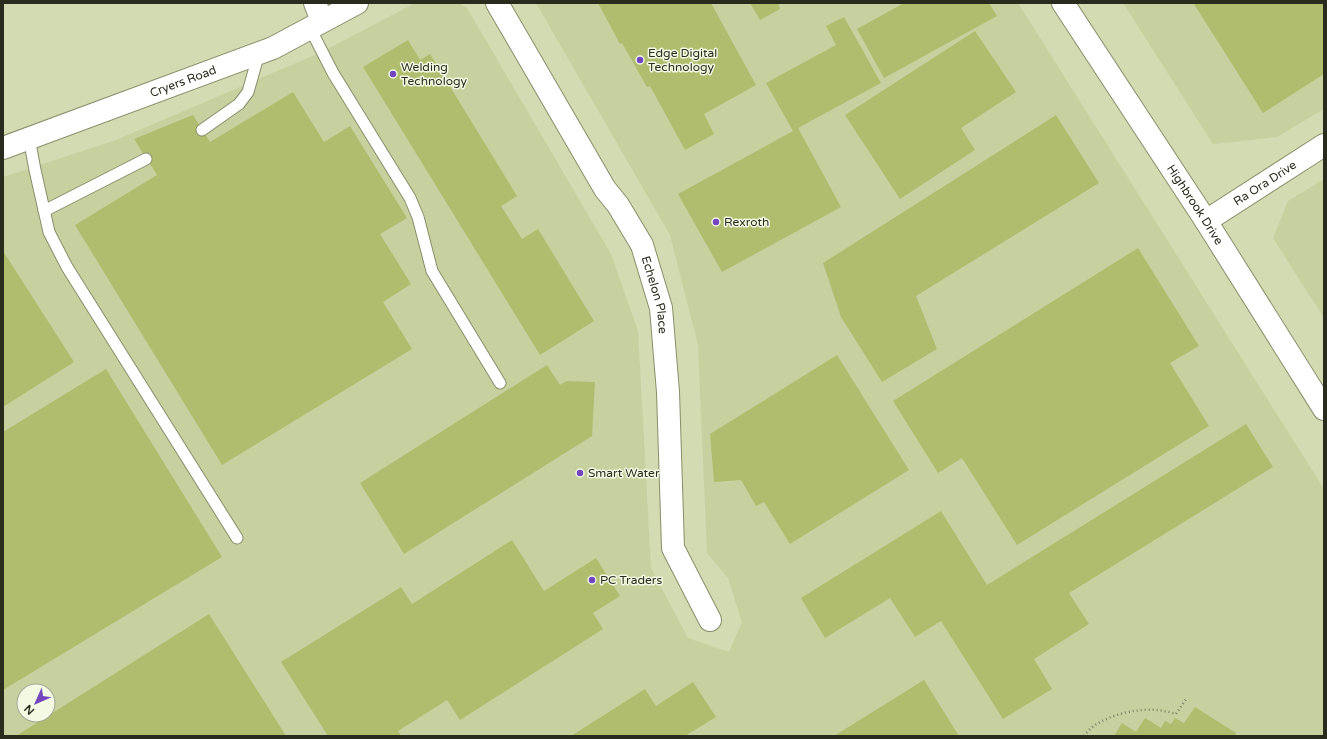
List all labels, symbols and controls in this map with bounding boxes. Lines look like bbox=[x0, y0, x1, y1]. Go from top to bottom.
place label: Edge Digital Technology bbox=[648, 46, 717, 74]
marker: Edge Digital Technology bbox=[635, 55, 645, 65]
place label: Welding Technology bbox=[401, 60, 467, 88]
street label: Cryers Road bbox=[148, 63, 218, 100]
marker: Welding Technology bbox=[388, 69, 398, 79]
street label: Ra Ora Drive bbox=[1231, 158, 1299, 209]
street label: Highbrook Drive bbox=[1164, 162, 1226, 247]
place label: Rexroth bbox=[724, 215, 769, 229]
marker: Rexroth bbox=[711, 217, 721, 227]
street label: Echelon Place bbox=[639, 254, 670, 334]
place label: Smart Water bbox=[588, 466, 660, 480]
marker: Smart Water bbox=[575, 468, 585, 478]
place label: PC Traders bbox=[600, 573, 662, 587]
marker: PC Traders bbox=[587, 575, 597, 585]
north arrow bbox=[16, 683, 56, 723]
text: N bbox=[22, 702, 37, 717]

